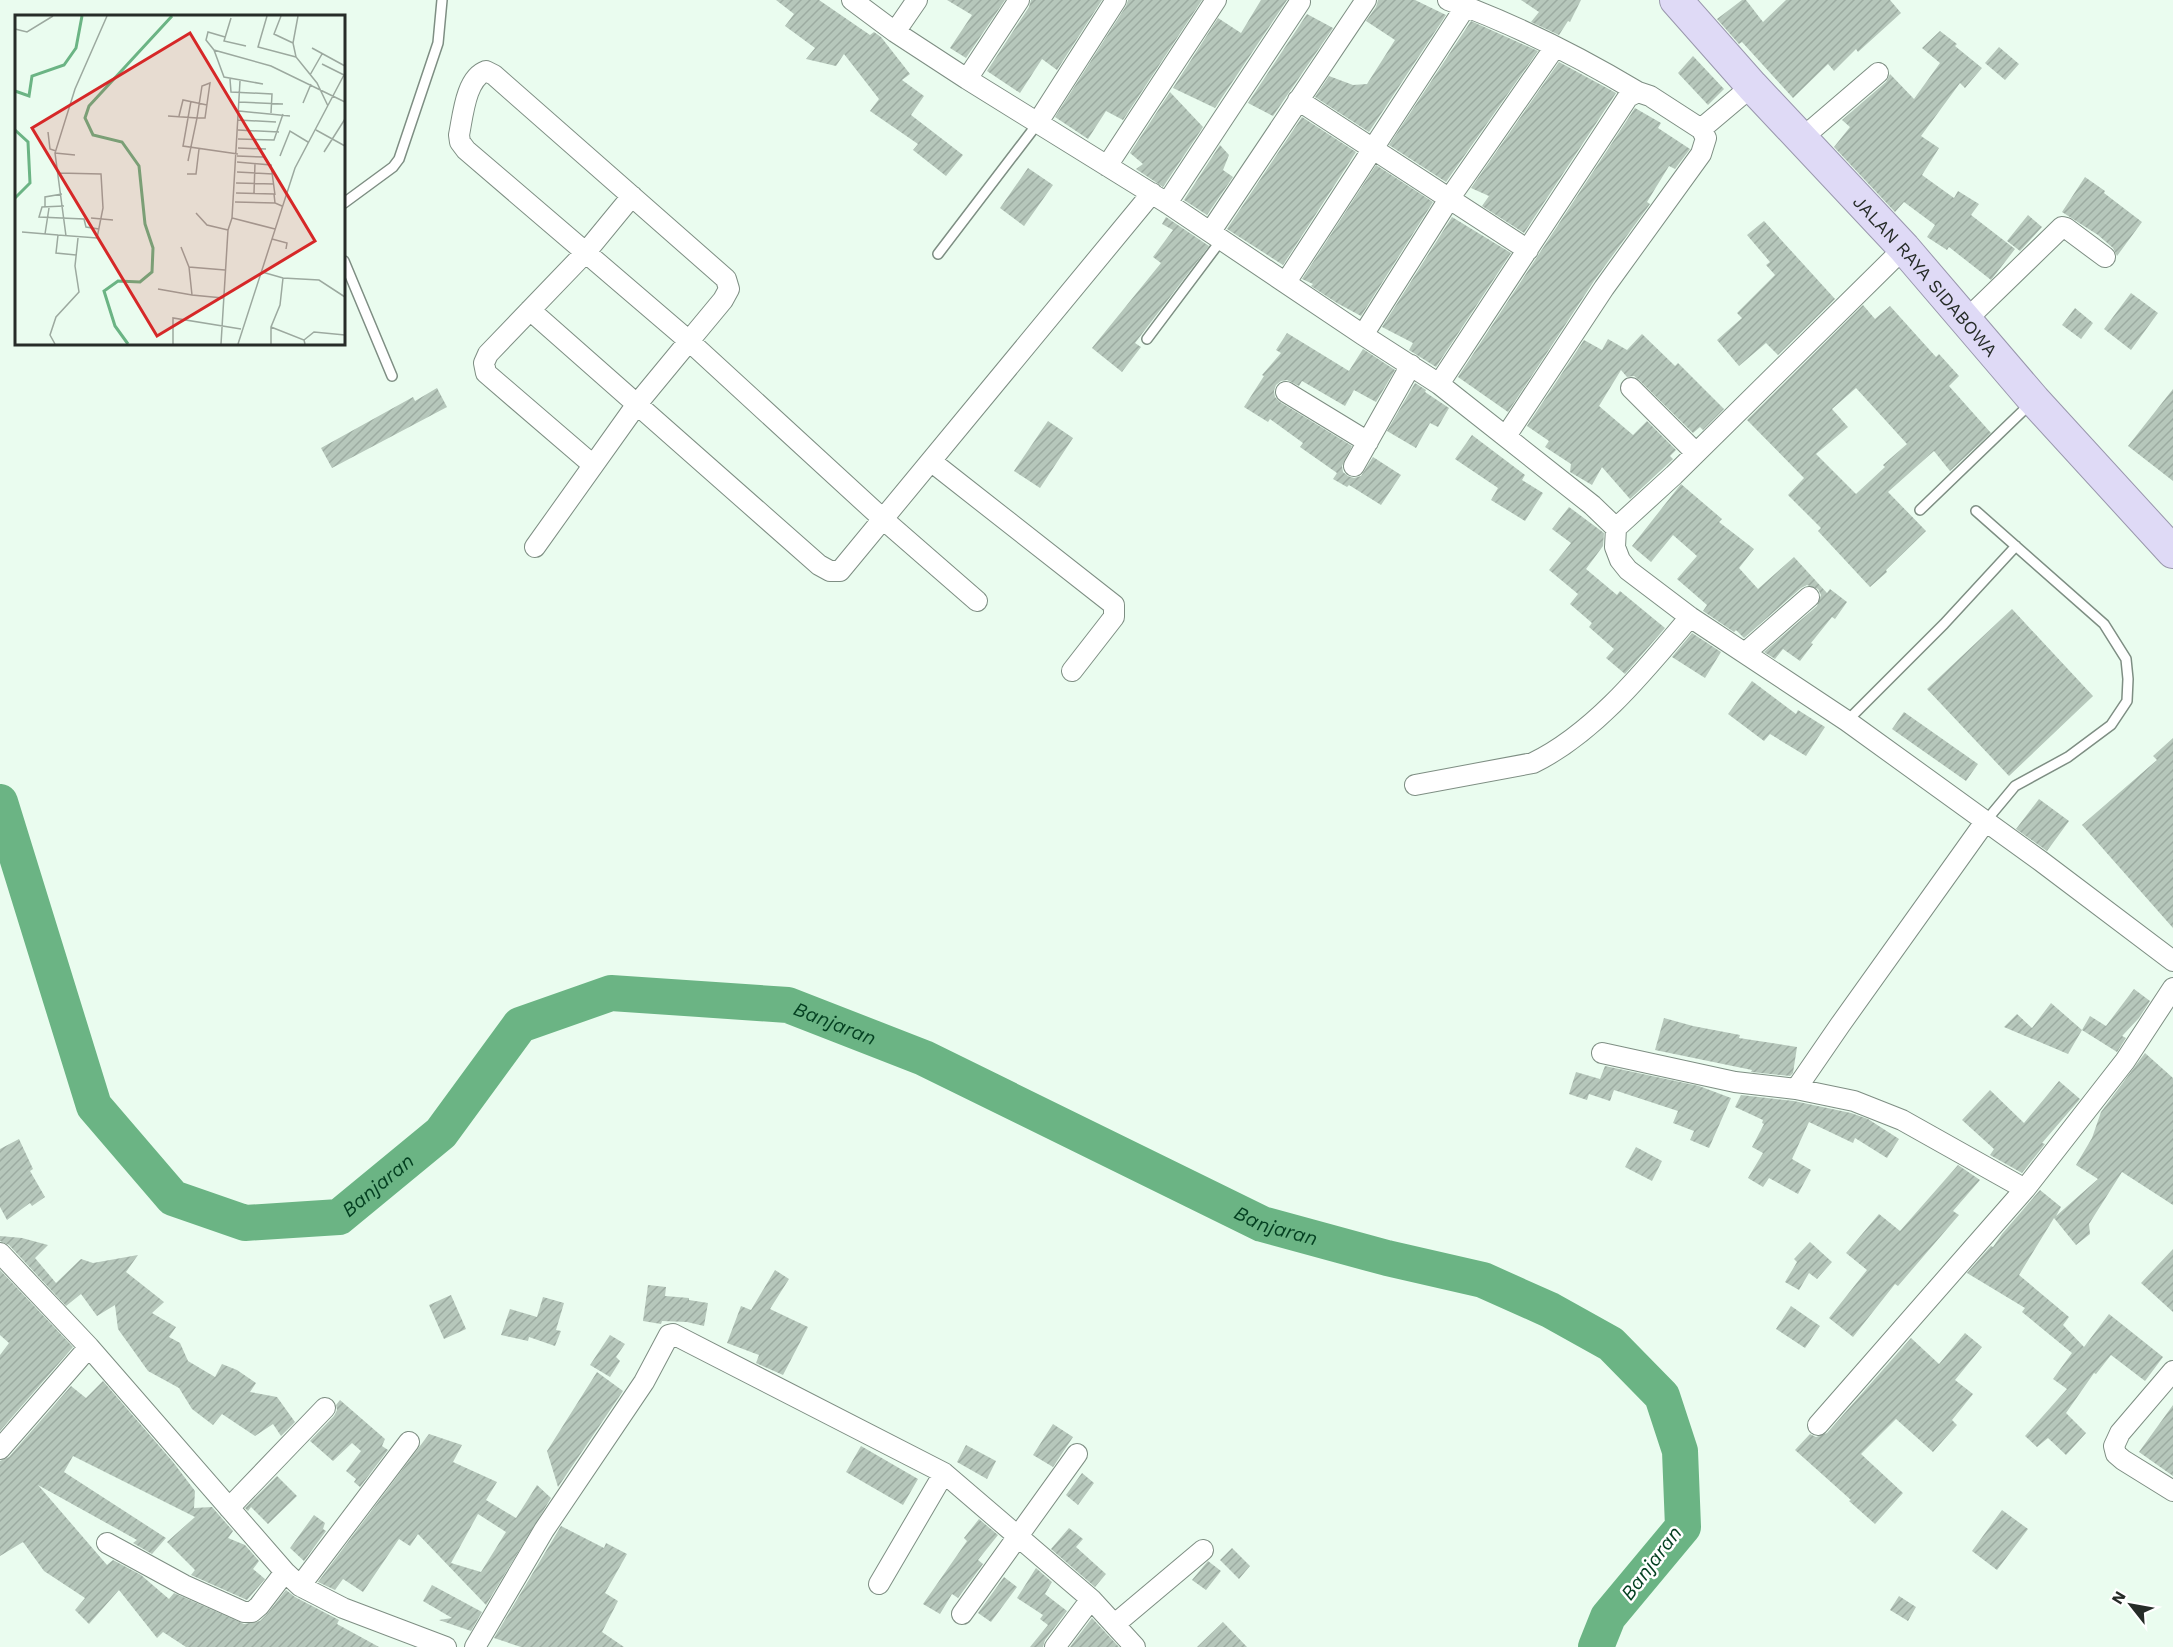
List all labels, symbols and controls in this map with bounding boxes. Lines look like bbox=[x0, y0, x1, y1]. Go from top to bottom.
inset map bbox=[15, 15, 345, 345]
street label: JALAN RAYA SIDABOWA bbox=[1849, 191, 2002, 361]
water label: Banjaran bbox=[790, 996, 880, 1050]
water label: Banjaran bbox=[337, 1148, 419, 1222]
water label: Banjaran bbox=[1230, 1200, 1320, 1251]
water label: Banjaran bbox=[1615, 1521, 1687, 1605]
north arrow bbox=[2101, 1575, 2161, 1635]
text: N bbox=[2107, 1588, 2130, 1608]

